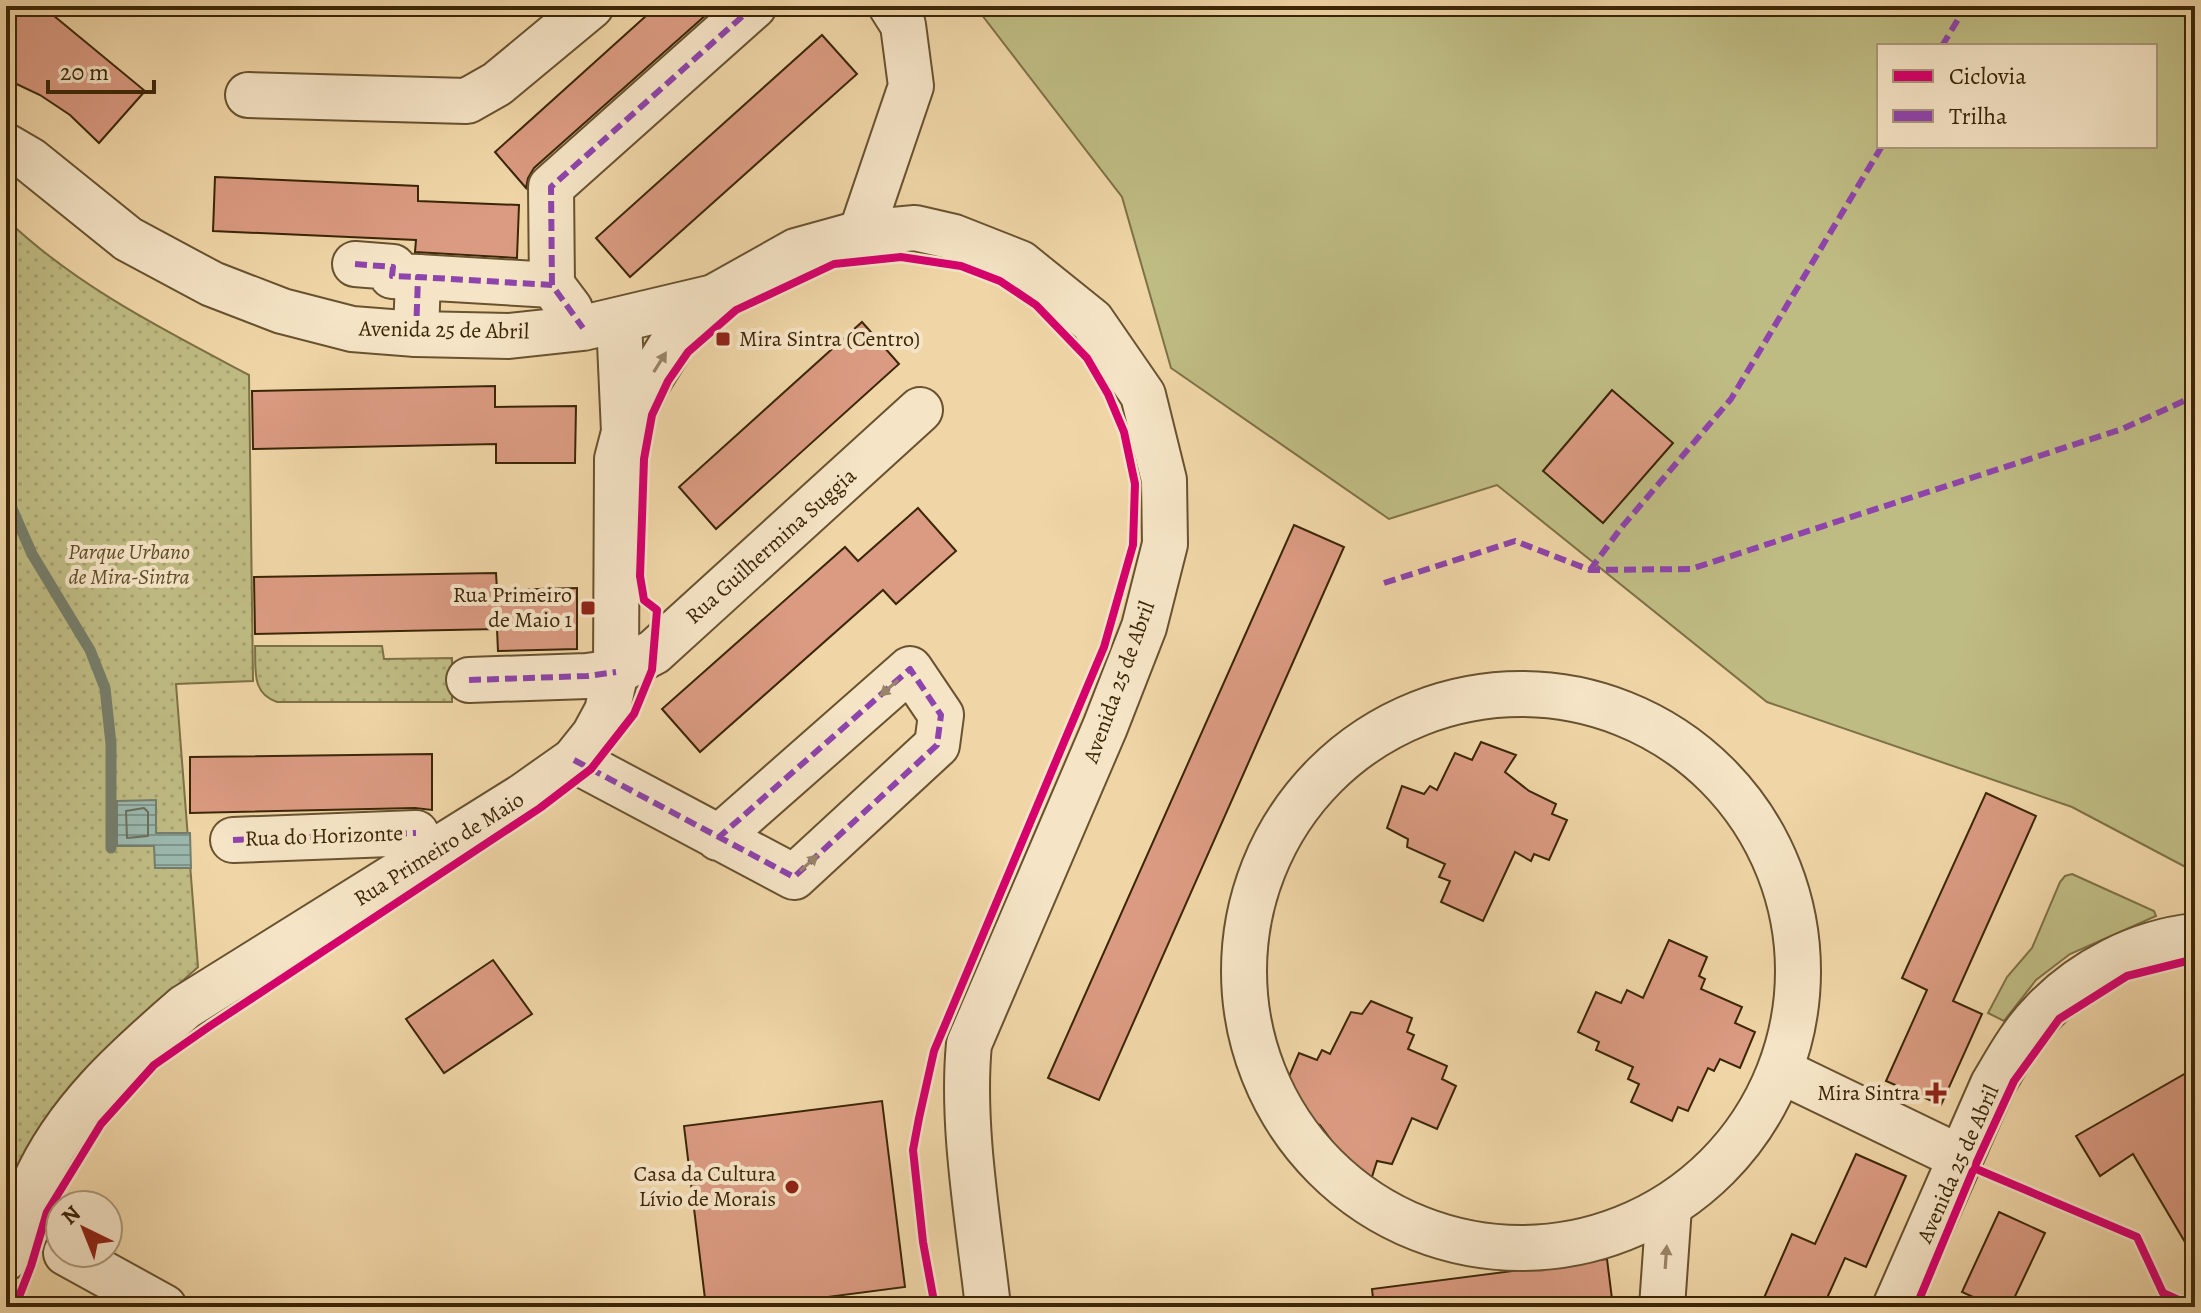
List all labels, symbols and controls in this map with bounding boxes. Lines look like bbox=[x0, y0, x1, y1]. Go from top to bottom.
scale bar bbox=[48, 44, 154, 94]
legend bbox=[1877, 44, 2157, 148]
text: 20 m bbox=[60, 56, 109, 88]
text: Ciclovia bbox=[1949, 60, 2027, 92]
text: Trilha bbox=[1949, 100, 2008, 132]
street label: Avenida 25 de Abril bbox=[358, 313, 529, 346]
place label: Mira Sintra (Centro) bbox=[739, 324, 920, 354]
marker: Mira Sintra (Centro) bbox=[714, 330, 732, 348]
one-way arrow bbox=[653, 352, 668, 373]
street label: Rua Guilhermina Suggia bbox=[679, 461, 863, 631]
park label: Parque Urbano de Mira-Sintra bbox=[68, 537, 190, 592]
place label: Rua Primeiro de Maio 1 bbox=[453, 580, 572, 635]
street label: Avenida 25 de Abril bbox=[1075, 597, 1162, 768]
marker: Rua Primeiro de Maio 1 bbox=[579, 599, 597, 617]
one-way arrow bbox=[880, 678, 899, 696]
street label: Rua Primeiro de Maio bbox=[348, 784, 530, 914]
street label: Rua do Horizonte bbox=[244, 818, 404, 854]
one-way arrow bbox=[799, 854, 818, 872]
place label: Mira Sintra bbox=[1817, 1078, 1921, 1108]
street label: Avenida 25 de Abril bbox=[1909, 1080, 2006, 1249]
marker: Mira Sintra bbox=[1927, 1084, 1945, 1102]
place label: Casa da Cultura Lívio de Morais bbox=[633, 1159, 777, 1214]
marker: Casa da Cultura Lívio de Morais bbox=[783, 1178, 801, 1196]
north arrow bbox=[44, 1189, 124, 1269]
text: N bbox=[55, 1199, 87, 1232]
one-way arrow bbox=[1660, 1244, 1673, 1269]

